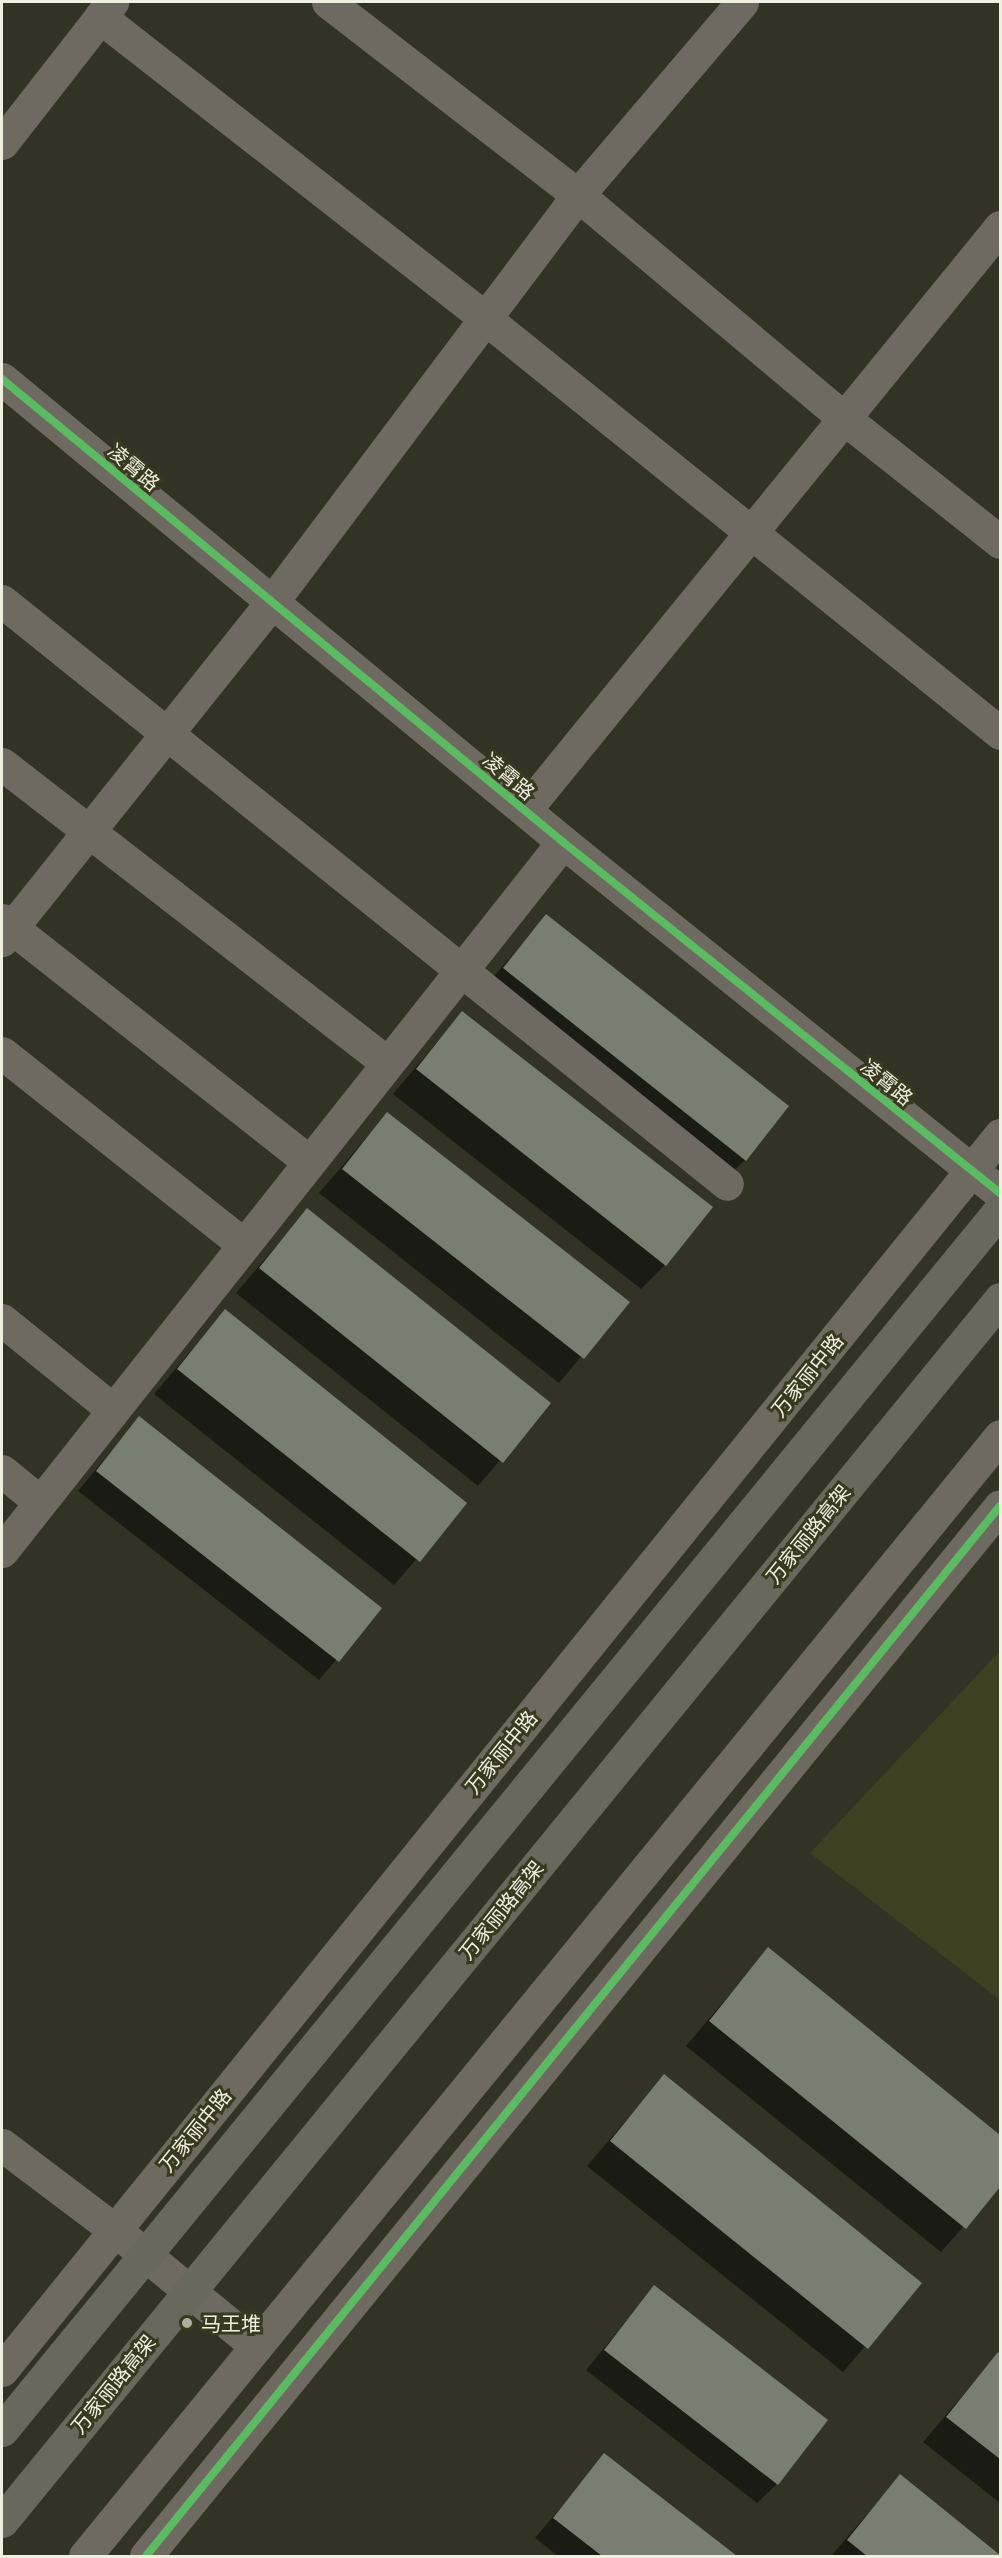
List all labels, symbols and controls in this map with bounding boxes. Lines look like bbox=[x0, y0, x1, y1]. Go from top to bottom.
street label: 凌霄路 bbox=[103, 439, 165, 495]
street label: 凌霄路 bbox=[478, 748, 540, 804]
street label: 凌霄路 bbox=[856, 1054, 918, 1110]
street label: 万家丽中路 bbox=[766, 1329, 848, 1421]
street label: 万家丽路高架 bbox=[761, 1480, 855, 1588]
street label: 万家丽中路 bbox=[460, 1706, 542, 1798]
street label: 万家丽路高架 bbox=[454, 1856, 548, 1964]
street label: 万家丽中路 bbox=[154, 2084, 236, 2176]
place label: 马王堆 bbox=[201, 2311, 261, 2335]
marker: 马王堆 bbox=[178, 2314, 196, 2332]
street label: 万家丽路高架 bbox=[66, 2330, 160, 2438]

